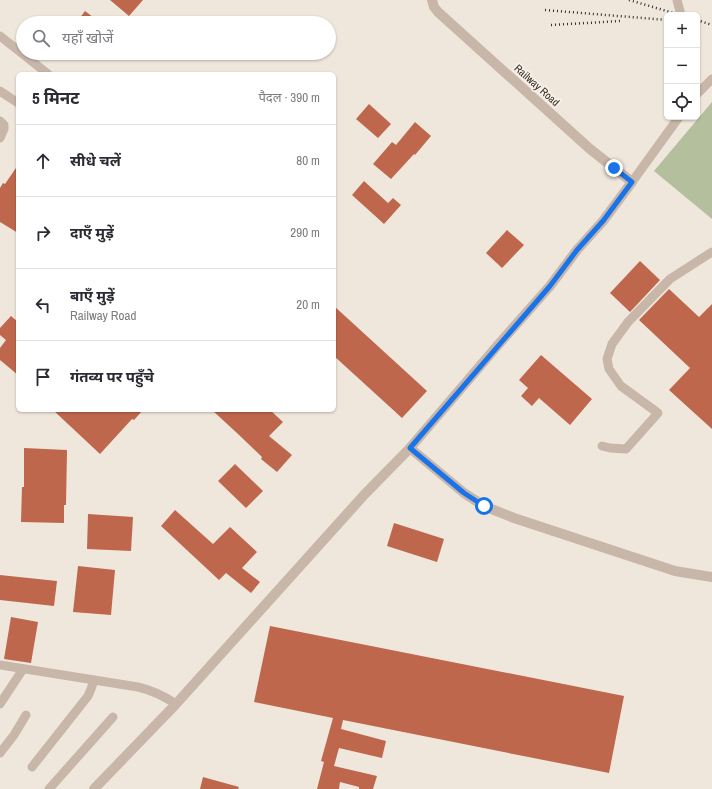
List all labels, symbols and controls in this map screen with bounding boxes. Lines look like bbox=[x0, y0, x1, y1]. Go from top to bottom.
map controls bbox=[664, 12, 700, 120]
button: + bbox=[664, 12, 700, 48]
search box bbox=[16, 16, 336, 60]
icon: search bbox=[30, 27, 52, 49]
text: यहाँ खोजें bbox=[62, 27, 113, 48]
button: − bbox=[664, 48, 700, 84]
street label: Railway Road bbox=[511, 61, 563, 109]
button: locate bbox=[664, 84, 700, 120]
text: 5 मिनट bbox=[32, 86, 79, 109]
text: पैदल · 390 m bbox=[258, 89, 320, 106]
icon: ahead bbox=[32, 150, 54, 172]
text: सीधे चलें bbox=[70, 150, 121, 171]
text: 80 m bbox=[296, 152, 320, 169]
route end bbox=[605, 159, 623, 177]
icon: right bbox=[32, 222, 54, 244]
text: दाएँ मुड़ें bbox=[70, 222, 114, 243]
text: 290 m bbox=[290, 224, 320, 241]
text: बाएँ मुड़ें bbox=[70, 285, 115, 306]
icon: left bbox=[32, 294, 54, 316]
text: 20 m bbox=[296, 296, 320, 313]
text: Railway Road bbox=[70, 307, 136, 324]
icon: arrive bbox=[32, 366, 54, 388]
text: गंतव्य पर पहुँचे bbox=[70, 366, 154, 387]
route start bbox=[475, 497, 493, 515]

